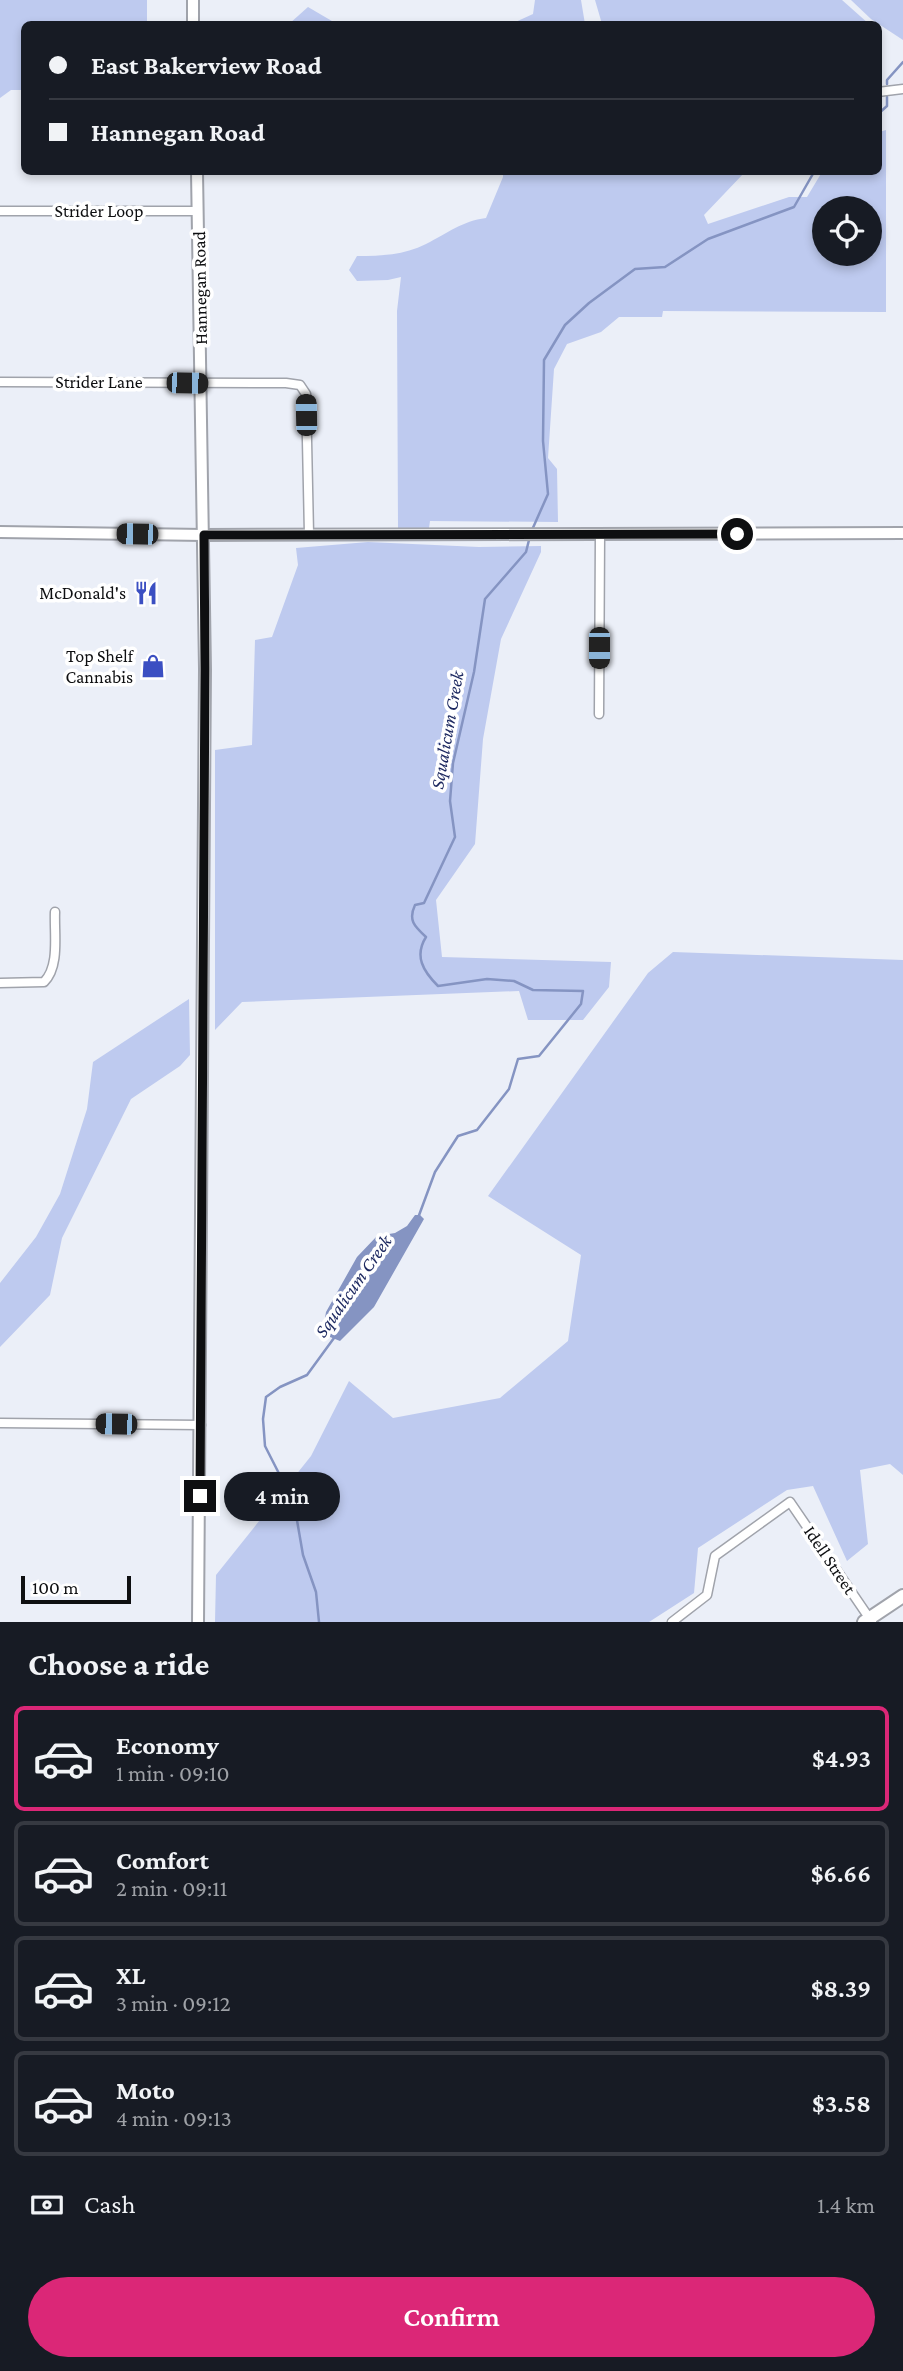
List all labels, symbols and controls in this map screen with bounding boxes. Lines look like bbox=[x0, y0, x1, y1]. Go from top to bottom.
text: East Bakerview Road bbox=[91, 51, 322, 80]
text: Hannegan Road bbox=[91, 118, 265, 147]
map controls bbox=[812, 196, 882, 266]
button: locate bbox=[812, 196, 882, 266]
street label: Strider Loop bbox=[55, 201, 143, 221]
street label: Hannegan Road bbox=[189, 230, 211, 345]
street label: Strider Lane bbox=[55, 372, 143, 392]
car bbox=[166, 372, 209, 394]
car bbox=[296, 394, 317, 436]
route start bbox=[721, 518, 753, 550]
car bbox=[116, 523, 159, 545]
restaurant icon: McDonald's bbox=[132, 579, 160, 607]
place label: McDonald's bbox=[39, 583, 126, 603]
car bbox=[589, 627, 610, 669]
place label: Top Shelf Cannabis bbox=[65, 646, 135, 687]
shop icon: Top Shelf Cannabis bbox=[139, 652, 167, 680]
water label: Squalicum Creek bbox=[426, 669, 468, 791]
water label: Squalicum Creek bbox=[310, 1230, 396, 1341]
car bbox=[95, 1413, 138, 1435]
callout: 4 min bbox=[224, 1472, 340, 1520]
route end bbox=[184, 1480, 216, 1512]
text: 4 min bbox=[255, 1483, 309, 1509]
street label: Idell Street bbox=[800, 1522, 861, 1599]
scale bar bbox=[21, 1573, 131, 1605]
text: 100 m bbox=[32, 1577, 79, 1598]
text: Choose a ride bbox=[28, 1646, 209, 1682]
icon: car bbox=[32, 1727, 95, 1790]
text: Economy bbox=[116, 1731, 219, 1760]
text: $4.93 bbox=[812, 1744, 871, 1773]
text: 1 min · 09:10 bbox=[116, 1760, 230, 1786]
icon: car bbox=[32, 1842, 95, 1905]
text: Comfort bbox=[116, 1846, 209, 1875]
text: $6.66 bbox=[811, 1859, 871, 1888]
text: 2 min · 09:11 bbox=[116, 1875, 228, 1901]
icon: car bbox=[32, 1957, 95, 2020]
text: XL bbox=[116, 1961, 145, 1990]
text: $8.39 bbox=[811, 1974, 871, 2003]
text: 3 min · 09:12 bbox=[116, 1990, 231, 2016]
icon: car bbox=[32, 2072, 95, 2135]
text: Moto bbox=[116, 2076, 175, 2105]
text: $3.58 bbox=[812, 2089, 871, 2118]
text: 4 min · 09:13 bbox=[116, 2105, 232, 2131]
icon: cash bbox=[28, 2186, 66, 2224]
text: Cash bbox=[84, 2190, 135, 2219]
text: 1.4 km bbox=[817, 2192, 875, 2218]
button: Confirm bbox=[28, 2277, 875, 2357]

